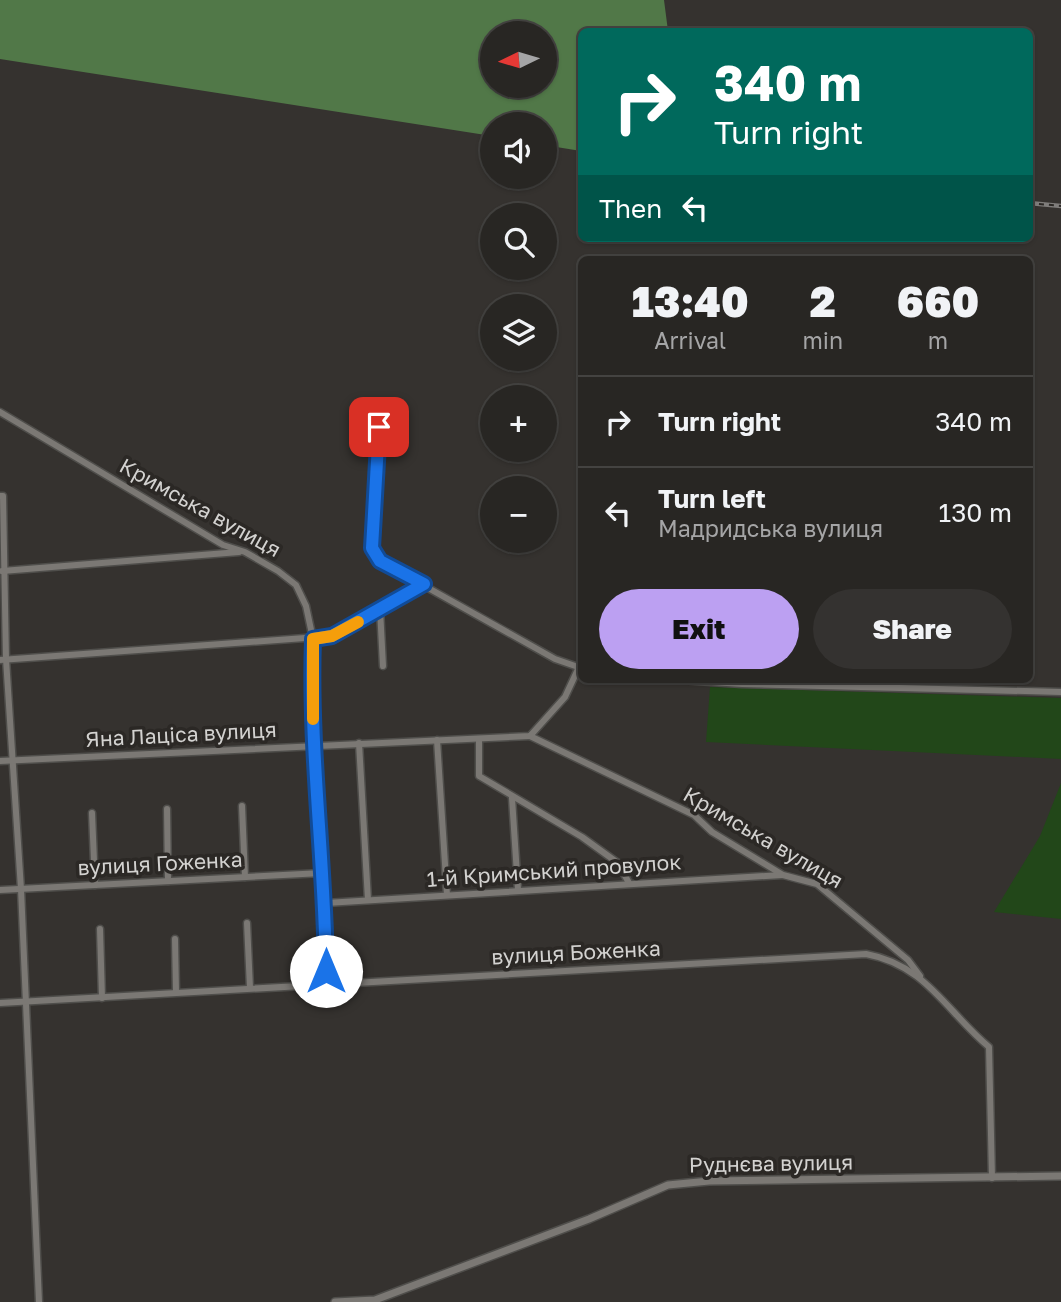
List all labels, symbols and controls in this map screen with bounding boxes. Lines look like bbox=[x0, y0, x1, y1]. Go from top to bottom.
north arrow bbox=[480, 21, 556, 98]
map controls bbox=[480, 21, 557, 553]
text: 340 m bbox=[714, 53, 862, 112]
icon: right bbox=[599, 56, 690, 147]
button: sound bbox=[480, 112, 557, 189]
text: Turn right bbox=[714, 113, 863, 151]
icon: left bbox=[676, 189, 714, 227]
text: Then bbox=[599, 193, 662, 224]
button: search bbox=[480, 203, 557, 280]
text: 13:40 bbox=[632, 276, 749, 326]
text: 2 bbox=[810, 276, 836, 326]
text: 660 bbox=[897, 276, 979, 326]
button: layers bbox=[480, 294, 557, 371]
text: Arrival bbox=[654, 326, 726, 354]
text: min bbox=[802, 326, 843, 354]
text: m bbox=[928, 326, 948, 354]
button: + bbox=[480, 385, 557, 462]
pin bbox=[349, 397, 409, 457]
icon: right bbox=[599, 403, 637, 441]
text: Turn right bbox=[658, 406, 781, 437]
text: 340 m bbox=[935, 406, 1012, 437]
icon: arrive bbox=[360, 408, 398, 446]
street label: Кримська вулиця bbox=[115, 452, 286, 562]
button: − bbox=[480, 476, 557, 553]
text: Turn left bbox=[658, 483, 766, 514]
icon: left bbox=[599, 494, 637, 532]
text: 130 m bbox=[939, 497, 1012, 528]
text: Мадридська вулиця bbox=[658, 514, 883, 542]
button: Exit bbox=[599, 589, 799, 669]
button: Share bbox=[813, 589, 1012, 669]
street label: Яна Лаціса вулиця bbox=[85, 716, 277, 752]
street label: Кримська вулиця bbox=[679, 781, 848, 893]
street label: вулиця Гоженка bbox=[77, 846, 243, 880]
street label: 1-й Кримський провулок bbox=[426, 848, 682, 892]
position arrow bbox=[289, 934, 363, 1008]
street label: вулиця Боженка bbox=[491, 935, 661, 969]
street label: Руднєва вулиця bbox=[689, 1149, 853, 1177]

